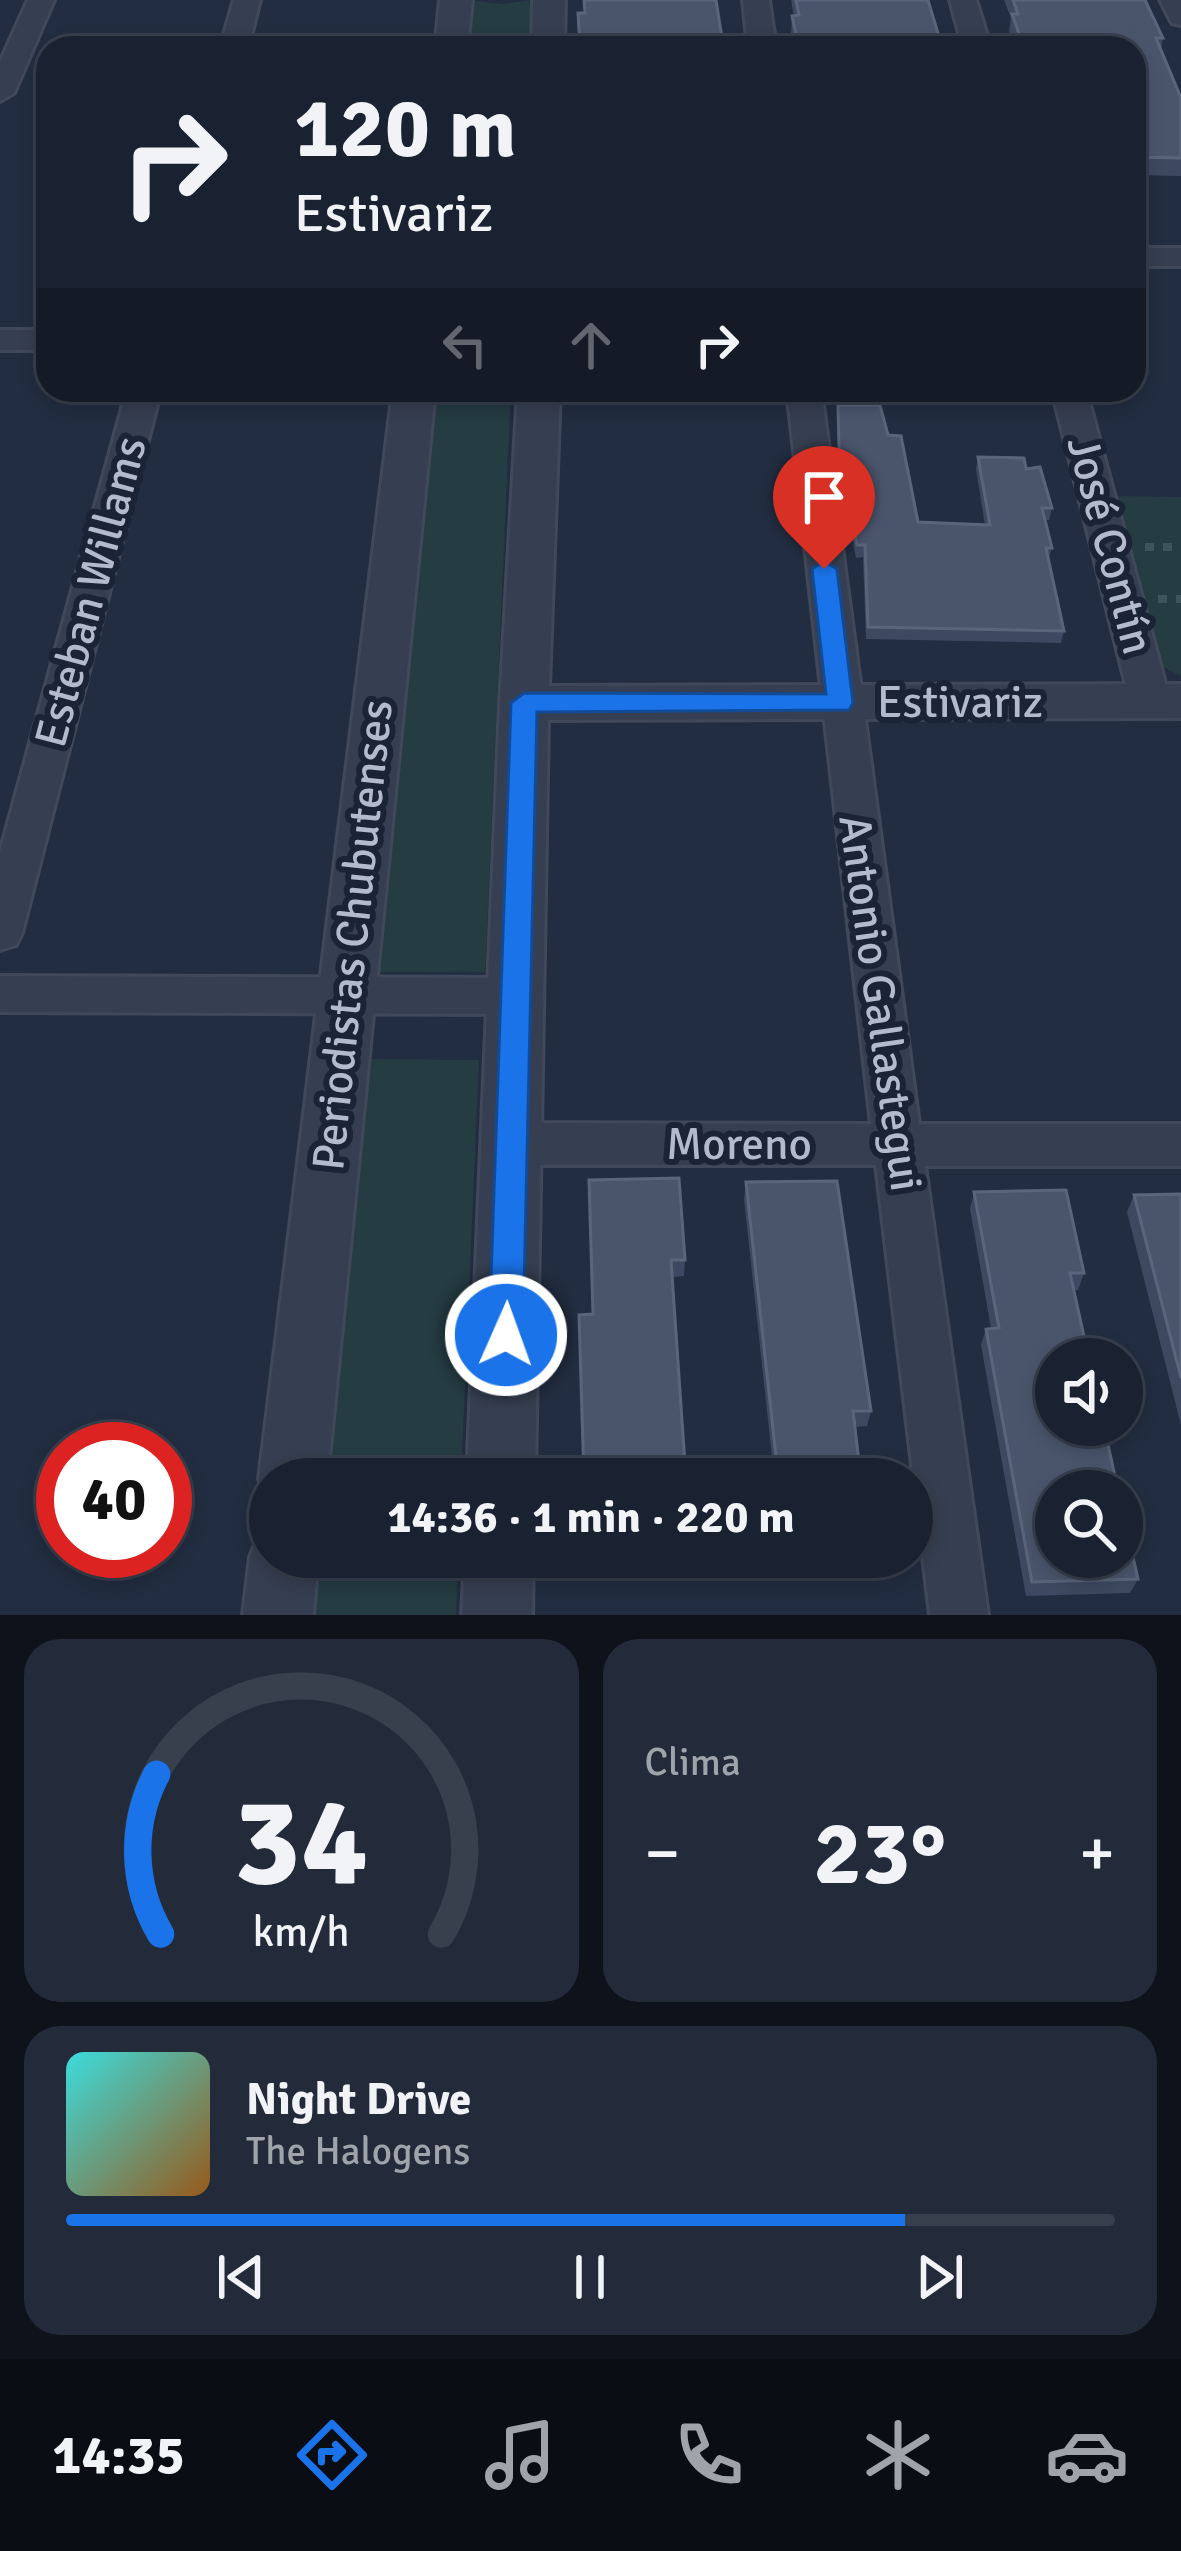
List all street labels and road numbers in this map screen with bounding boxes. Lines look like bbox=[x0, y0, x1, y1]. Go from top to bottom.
street label: José Contín bbox=[1055, 430, 1165, 660]
street label: Esteban Willams bbox=[23, 431, 159, 753]
street label: Estivariz bbox=[877, 675, 1043, 730]
street label: Periodistas Chubutenses bbox=[301, 697, 405, 1173]
street label: Antonio Gallastegui bbox=[826, 811, 934, 1195]
street label: Moreno bbox=[666, 1117, 812, 1172]

